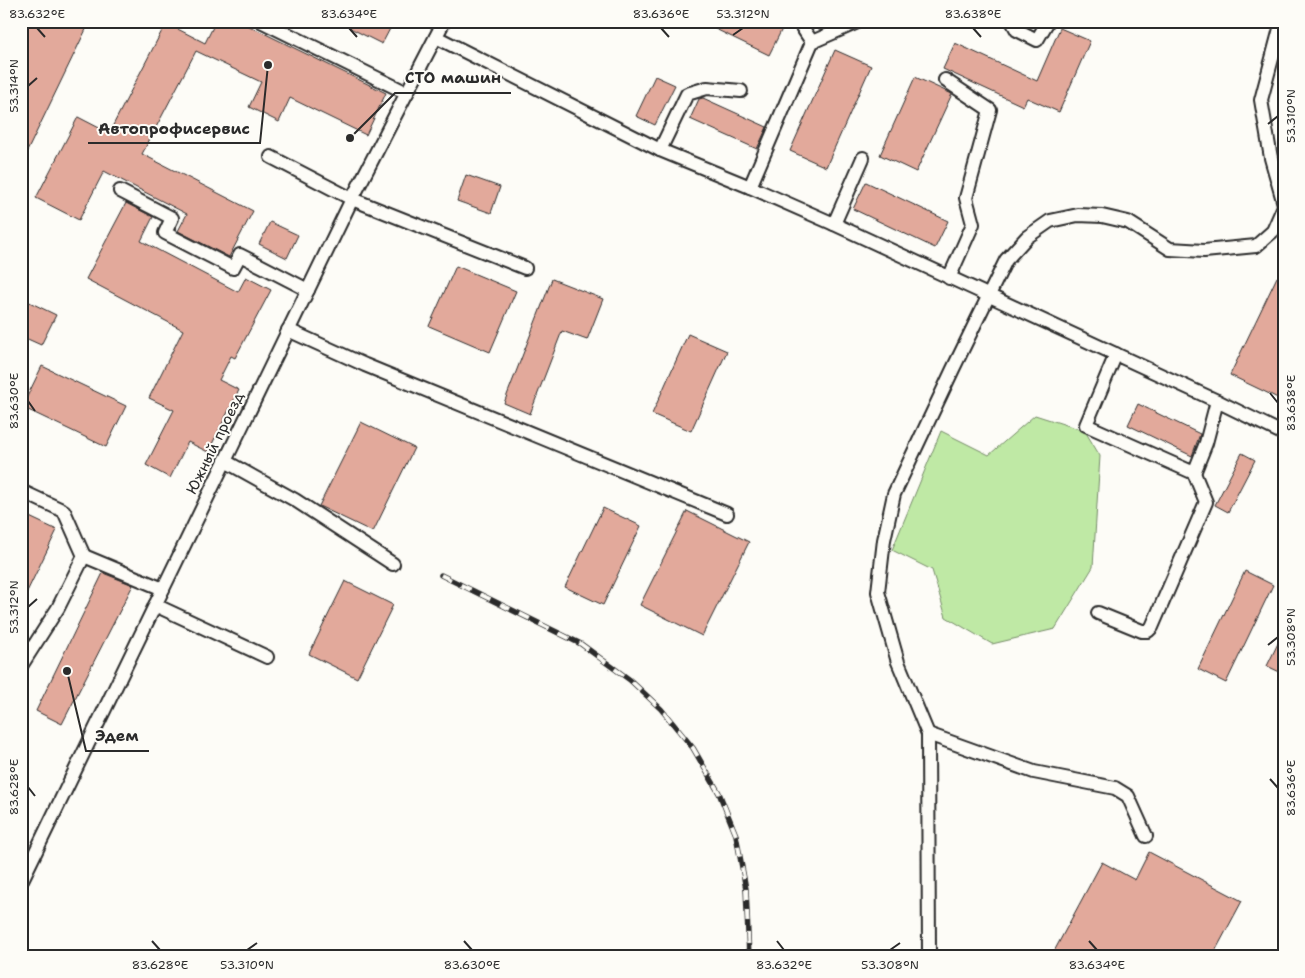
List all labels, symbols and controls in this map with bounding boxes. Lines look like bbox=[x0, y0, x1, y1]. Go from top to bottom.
text: 83.632°E bbox=[9, 6, 65, 22]
text: 83.634°E bbox=[321, 6, 377, 22]
text: 83.636°E bbox=[633, 6, 689, 22]
text: 53.312°N bbox=[716, 6, 770, 22]
text: 83.638°E bbox=[945, 6, 1001, 22]
text: 53.314°N bbox=[6, 59, 22, 113]
callout: СТО машин bbox=[395, 62, 511, 93]
text: СТО машин bbox=[405, 67, 501, 88]
text: 53.310°N bbox=[1283, 89, 1299, 143]
callout: Автопрофисервис bbox=[88, 112, 260, 143]
text: Автопрофисервис bbox=[98, 118, 250, 139]
text: 83.630°E bbox=[6, 373, 22, 429]
text: 83.638°E bbox=[1283, 375, 1299, 431]
street label: Южный проезд bbox=[182, 388, 249, 497]
text: 53.312°N bbox=[6, 580, 22, 634]
text: 53.308°N bbox=[1283, 608, 1299, 666]
callout: Эдем bbox=[86, 720, 149, 751]
text: Эдем bbox=[95, 725, 139, 746]
text: 83.628°E bbox=[6, 759, 22, 815]
text: 83.636°E bbox=[1283, 760, 1299, 816]
text: 83.628°E bbox=[132, 957, 188, 973]
text: 53.310°N bbox=[220, 957, 274, 973]
text: 83.630°E bbox=[444, 957, 500, 973]
text: 83.632°E bbox=[756, 957, 812, 973]
text: 53.308°N bbox=[861, 957, 919, 973]
text: 83.634°E bbox=[1069, 957, 1125, 973]

